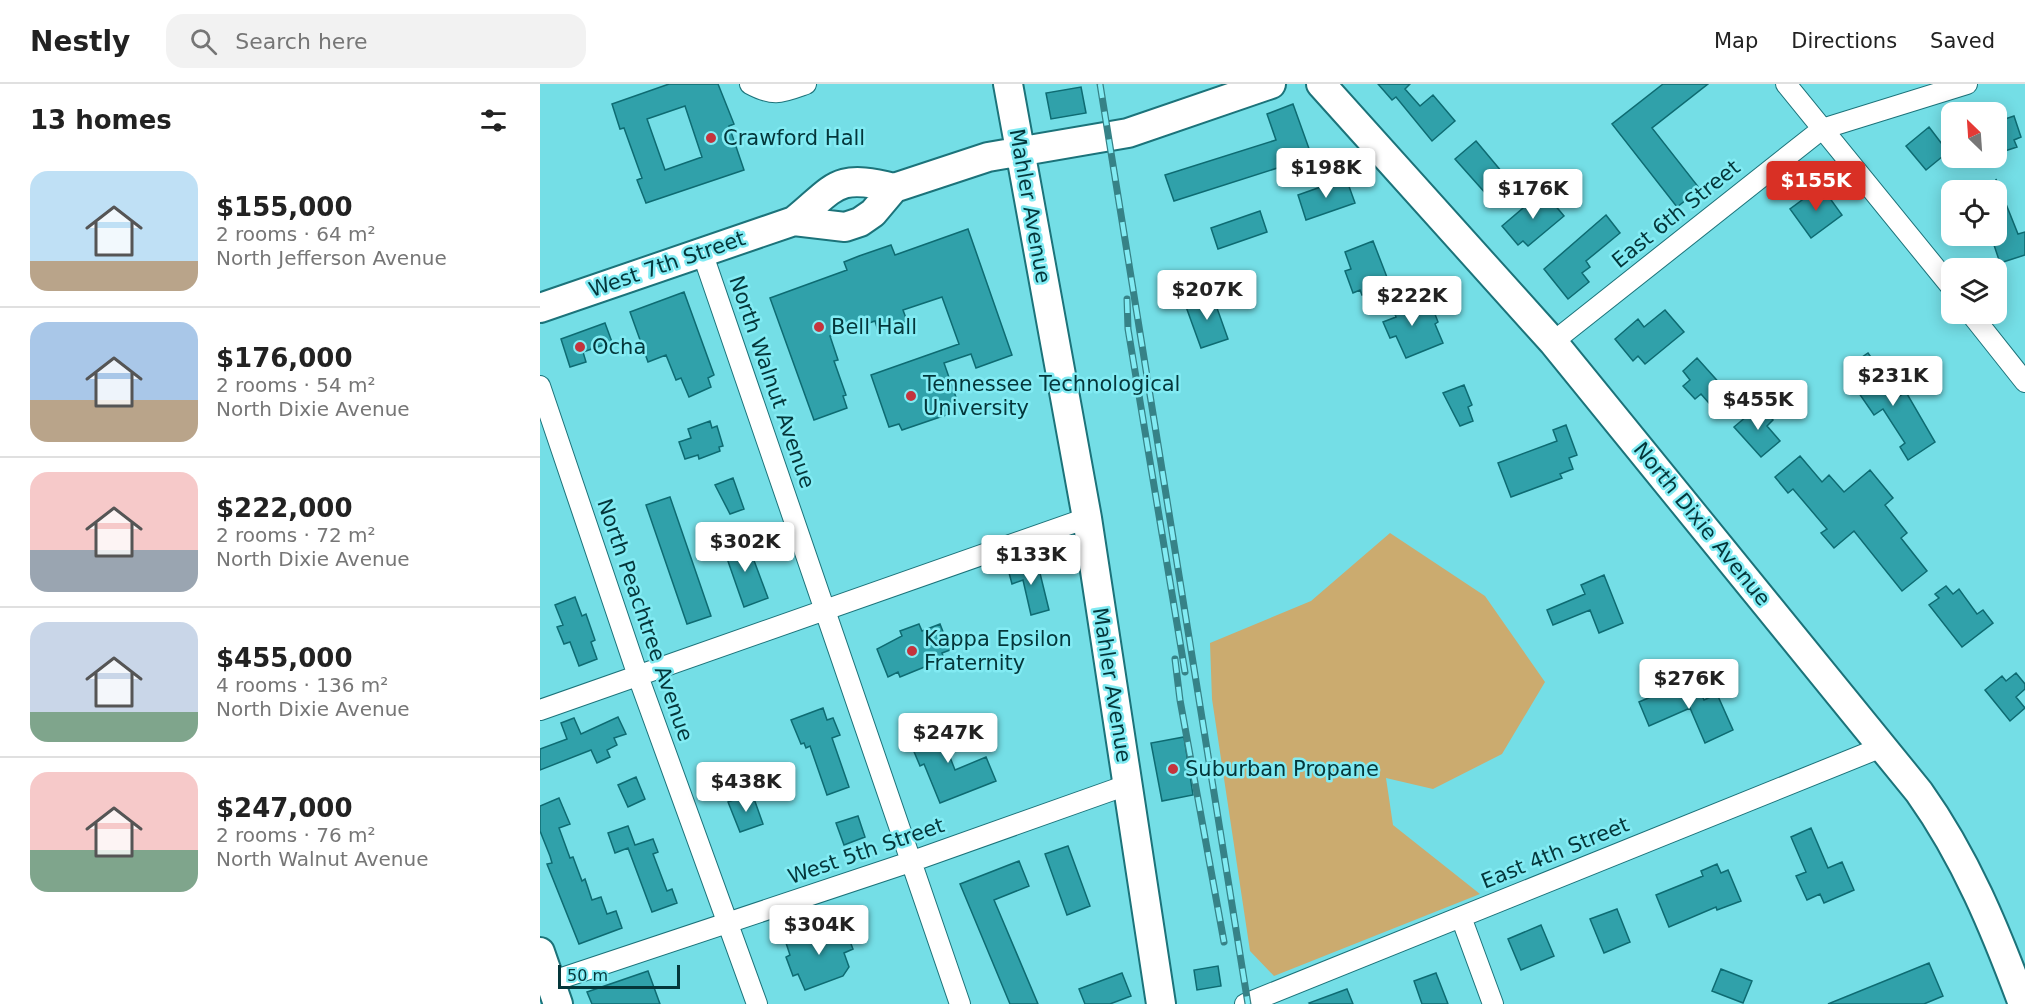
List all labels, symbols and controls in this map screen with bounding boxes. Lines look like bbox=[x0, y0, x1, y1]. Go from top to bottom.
search box bbox=[166, 14, 586, 68]
text: Nestly bbox=[30, 25, 130, 58]
icon: search bbox=[187, 25, 220, 58]
text: Search here bbox=[235, 29, 367, 54]
text: Map bbox=[1714, 29, 1758, 53]
text: Directions bbox=[1791, 29, 1897, 53]
text: Saved bbox=[1930, 29, 1995, 53]
north arrow bbox=[1941, 102, 2007, 168]
map controls bbox=[1941, 102, 2007, 324]
icon: filters bbox=[477, 104, 510, 137]
text: 13 homes bbox=[30, 105, 172, 135]
place label: Crawford Hall bbox=[723, 126, 865, 150]
street label: Mahler Avenue bbox=[1005, 127, 1055, 285]
marker: Crawford Hall bbox=[704, 131, 718, 145]
pin: $198K bbox=[1284, 148, 1368, 199]
text: $198K bbox=[1290, 155, 1362, 179]
street label: East 6th Street bbox=[1607, 155, 1745, 273]
pin: $155K bbox=[1774, 161, 1858, 212]
text: $155K bbox=[1780, 168, 1852, 192]
pin: $176K bbox=[1491, 169, 1575, 220]
text: $176K bbox=[1497, 176, 1569, 200]
button: locate bbox=[1941, 180, 2007, 246]
text: $155,000 bbox=[216, 192, 353, 222]
icon: home bbox=[78, 195, 150, 267]
text: 2 rooms · 64 m² bbox=[216, 222, 376, 246]
street label: West 7th Street bbox=[586, 226, 748, 302]
text: North Jefferson Avenue bbox=[216, 246, 447, 270]
button: layers bbox=[1941, 258, 2007, 324]
pin: $207K bbox=[1165, 270, 1249, 321]
street label: North Walnut Avenue bbox=[724, 273, 820, 491]
pin: $222K bbox=[1370, 276, 1454, 327]
text: $207K bbox=[1171, 277, 1243, 301]
text: $222K bbox=[1376, 283, 1448, 307]
place label: Bell Hall bbox=[831, 315, 917, 339]
marker: Bell Hall bbox=[812, 320, 826, 334]
place label: Ocha bbox=[592, 335, 646, 359]
marker: Ocha bbox=[573, 340, 587, 354]
text: $176,000 bbox=[216, 343, 353, 373]
icon: home bbox=[78, 346, 150, 418]
pin: $231K bbox=[1851, 356, 1935, 407]
text: $231K bbox=[1857, 363, 1929, 387]
place label: Tennessee Technological University bbox=[922, 372, 1180, 420]
text: 2 rooms · 54 m² bbox=[216, 373, 376, 397]
pin: $455K bbox=[1716, 380, 1800, 431]
text: $455K bbox=[1722, 387, 1794, 411]
marker: Tennessee Technological University bbox=[904, 389, 918, 403]
text: North Dixie Avenue bbox=[216, 397, 410, 421]
street label: North Dixie Avenue bbox=[1629, 437, 1775, 611]
text: $222,000 bbox=[216, 493, 353, 523]
icon: home bbox=[78, 496, 150, 568]
street label: North Peachtree Avenue bbox=[592, 496, 698, 744]
pin: $302K bbox=[703, 522, 787, 573]
text: 2 rooms · 72 m² bbox=[216, 523, 376, 547]
text: $302K bbox=[709, 529, 781, 553]
pin: $133K bbox=[989, 535, 1073, 586]
text: $133K bbox=[995, 542, 1067, 566]
text: North Dixie Avenue bbox=[216, 547, 410, 571]
street label: Mahler Avenue bbox=[1088, 606, 1136, 764]
place label: Kappa Epsilon Fraternity bbox=[924, 627, 1072, 675]
text: $455,000 bbox=[216, 643, 353, 673]
marker: Kappa Epsilon Fraternity bbox=[905, 644, 919, 658]
icon: home bbox=[78, 646, 150, 718]
pin: $276K bbox=[1647, 659, 1731, 710]
text: $276K bbox=[1653, 666, 1725, 690]
text: 4 rooms · 136 m² bbox=[216, 673, 388, 697]
text: North Dixie Avenue bbox=[216, 697, 410, 721]
pin: $247K bbox=[906, 713, 990, 764]
text: $247K bbox=[912, 720, 984, 744]
place label: Suburban Propane bbox=[1185, 757, 1379, 781]
pin: $438K bbox=[704, 762, 788, 813]
marker: Suburban Propane bbox=[1166, 762, 1180, 776]
text: $438K bbox=[710, 769, 782, 793]
text: $247,000 bbox=[216, 793, 353, 823]
icon: home bbox=[78, 796, 150, 868]
street label: East 4th Street bbox=[1478, 812, 1632, 894]
street label: West 5th Street bbox=[785, 813, 947, 889]
text: 2 rooms · 76 m² bbox=[216, 823, 376, 847]
text: North Walnut Avenue bbox=[216, 847, 428, 871]
pin: $304K bbox=[777, 905, 861, 956]
text: $304K bbox=[783, 912, 855, 936]
scale bar bbox=[558, 962, 680, 990]
text: 50 m bbox=[567, 966, 608, 985]

